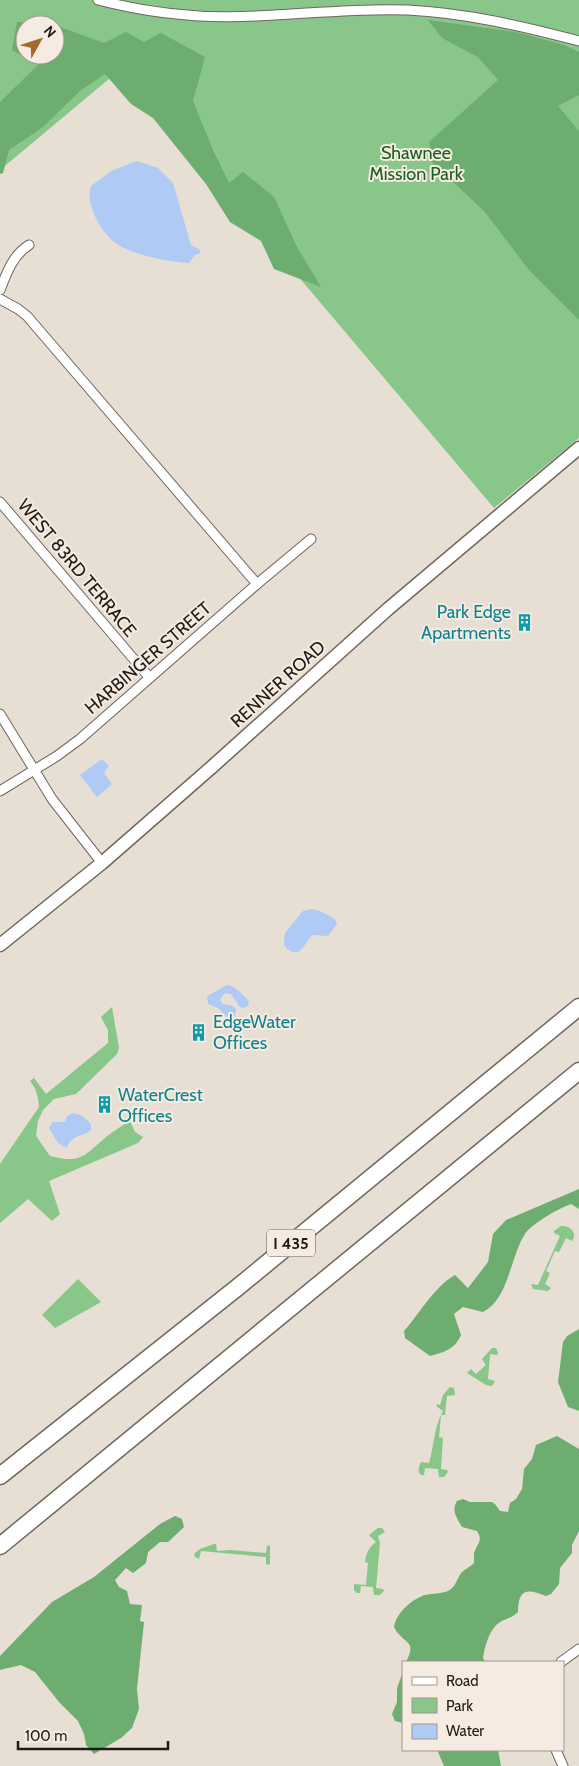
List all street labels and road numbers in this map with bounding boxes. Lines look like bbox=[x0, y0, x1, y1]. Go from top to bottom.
street label: WEST 83RD TERRACE bbox=[13, 495, 141, 641]
street label: HARBINGER STREET bbox=[80, 597, 216, 719]
street label: RENNER ROAD bbox=[226, 636, 330, 732]
road number: I 435 bbox=[267, 1230, 315, 1256]

